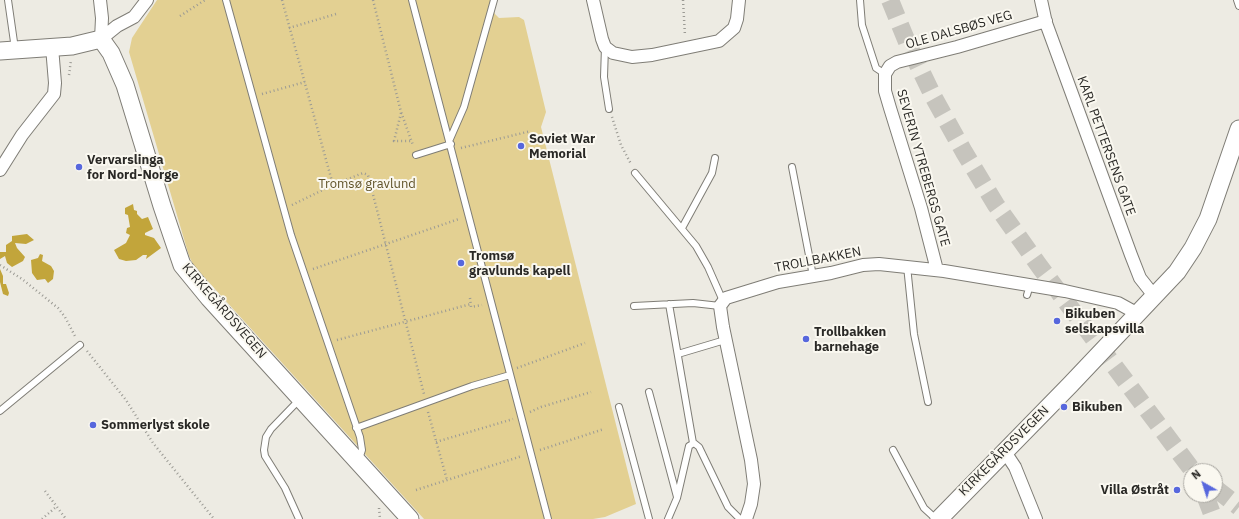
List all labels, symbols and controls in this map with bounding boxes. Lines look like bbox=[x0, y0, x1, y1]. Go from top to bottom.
street label: OLE DALSBØS VEG bbox=[904, 7, 1014, 53]
street label: KARL PETTERSENS GATE bbox=[1073, 74, 1139, 218]
street label: SEVERIN YTREBERGS GATE bbox=[893, 88, 953, 248]
place label: Soviet War Memorial bbox=[529, 131, 595, 162]
marker: Soviet War Memorial bbox=[516, 141, 526, 151]
place label: Vervarslinga for Nord-Norge bbox=[87, 152, 179, 183]
marker: Vervarslinga for Nord-Norge bbox=[74, 162, 84, 172]
park label: Tromsø gravlund bbox=[318, 176, 416, 192]
street label: TROLLBAKKEN bbox=[773, 244, 863, 276]
place label: Tromsø gravlunds kapell bbox=[469, 248, 570, 279]
marker: Tromsø gravlunds kapell bbox=[456, 258, 466, 268]
street label: KIRKEGÅRDSVEGEN bbox=[178, 260, 270, 362]
place label: Bikuben selskapsvilla bbox=[1065, 306, 1144, 337]
marker: Bikuben selskapsvilla bbox=[1052, 316, 1062, 326]
place label: Trollbakken barnehage bbox=[814, 324, 886, 355]
marker: Trollbakken barnehage bbox=[801, 334, 811, 344]
place label: Bikuben bbox=[1072, 399, 1122, 415]
marker: Bikuben bbox=[1059, 402, 1069, 412]
street label: KIRKEGÅRDSVEGEN bbox=[956, 403, 1052, 499]
place label: Sommerlyst skole bbox=[101, 417, 210, 433]
marker: Sommerlyst skole bbox=[88, 420, 98, 430]
north arrow bbox=[1183, 463, 1223, 503]
text: N bbox=[1189, 467, 1204, 482]
place label: Villa Østråt bbox=[1101, 482, 1169, 498]
marker: Villa Østråt bbox=[1172, 485, 1182, 495]

